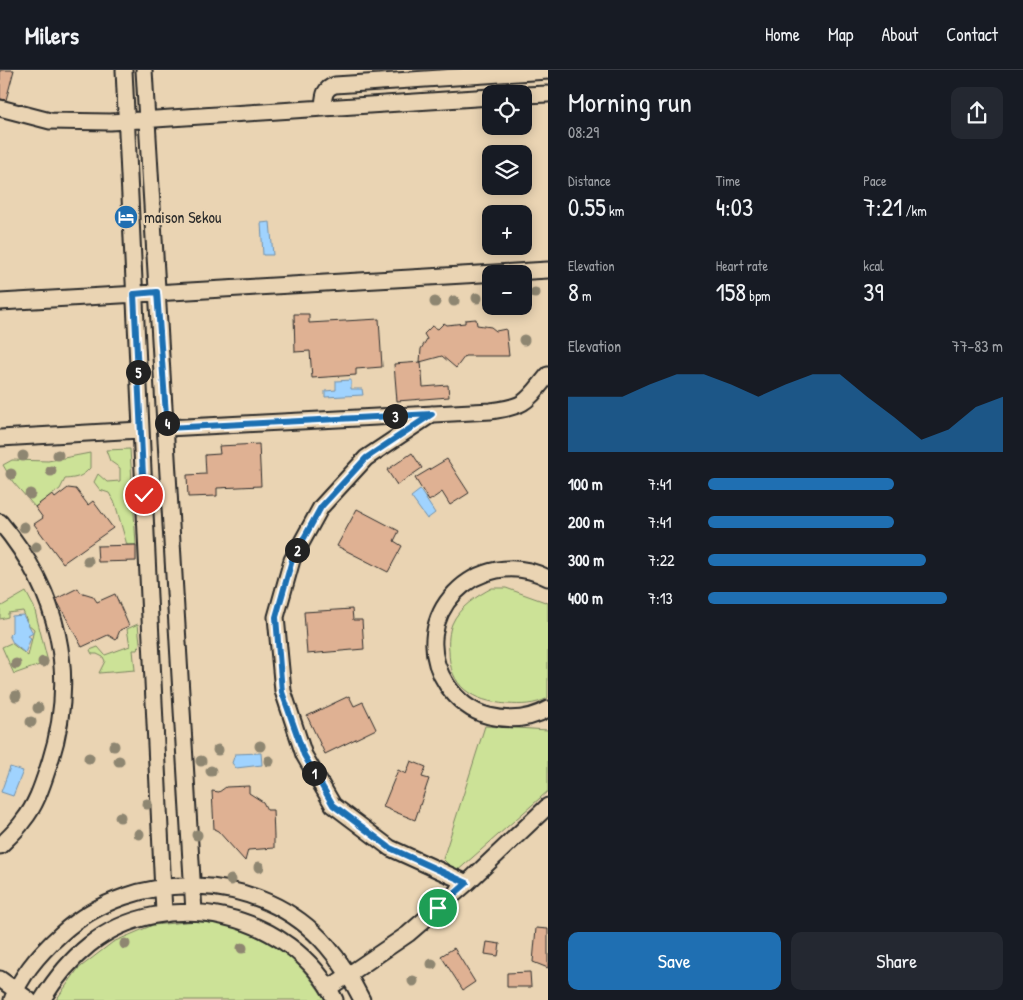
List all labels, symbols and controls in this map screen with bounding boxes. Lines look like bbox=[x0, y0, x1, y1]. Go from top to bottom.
text: Milers bbox=[25, 19, 79, 51]
text: Home bbox=[765, 22, 800, 47]
text: Map bbox=[828, 22, 853, 47]
text: About bbox=[881, 22, 918, 47]
text: Contact bbox=[946, 22, 998, 47]
text: Morning run bbox=[568, 83, 692, 121]
map controls bbox=[482, 85, 532, 315]
button: locate bbox=[482, 85, 532, 135]
button: share bbox=[951, 87, 1003, 139]
text: 08:29 bbox=[568, 121, 599, 143]
button: layers bbox=[482, 145, 532, 195]
text: Distance bbox=[568, 171, 611, 190]
text: Time bbox=[716, 171, 740, 190]
text: Pace bbox=[863, 171, 887, 190]
text: 0.55 bbox=[568, 190, 606, 224]
text: 4:03 bbox=[716, 190, 753, 224]
text: 7:21 bbox=[863, 190, 902, 224]
text: km bbox=[606, 201, 624, 220]
text: /km bbox=[902, 201, 927, 220]
hotel icon: maison Sekou bbox=[113, 204, 139, 230]
button: + bbox=[482, 205, 532, 255]
place label: maison Sekou bbox=[144, 206, 222, 228]
text: Elevation bbox=[568, 256, 615, 275]
text: Heart rate bbox=[716, 256, 768, 275]
text: kcal bbox=[863, 256, 884, 275]
button: − bbox=[482, 265, 532, 315]
text: 8 bbox=[568, 275, 579, 309]
text: 158 bbox=[716, 275, 746, 309]
text: 39 bbox=[863, 275, 884, 309]
text: m bbox=[579, 286, 592, 305]
text: bpm bbox=[746, 286, 771, 305]
text: Elevation bbox=[568, 335, 621, 357]
text: 77–83 m bbox=[952, 335, 1003, 357]
pin: 5 bbox=[126, 360, 150, 384]
text: 5 bbox=[136, 363, 141, 382]
pin: 3 bbox=[382, 404, 408, 428]
text: 3 bbox=[392, 407, 399, 426]
pin: 4 bbox=[154, 410, 180, 436]
text: 4 bbox=[165, 414, 170, 433]
text: 100 m bbox=[568, 473, 603, 495]
text: 7:41 bbox=[648, 473, 671, 495]
pin bbox=[123, 474, 165, 516]
icon: check bbox=[130, 481, 158, 509]
text: 200 m bbox=[568, 511, 604, 533]
text: 7:41 bbox=[648, 511, 671, 533]
pin: 2 bbox=[284, 538, 310, 562]
text: 2 bbox=[294, 541, 301, 560]
text: 300 m bbox=[568, 549, 604, 571]
text: 7:22 bbox=[648, 549, 675, 571]
text: 400 m bbox=[568, 587, 603, 609]
text: 7:13 bbox=[648, 587, 673, 609]
pin: 1 bbox=[302, 760, 326, 786]
text: 1 bbox=[312, 764, 317, 783]
pin bbox=[417, 887, 459, 929]
icon: arrive bbox=[424, 894, 452, 922]
button: Save bbox=[568, 932, 781, 990]
button: Share bbox=[791, 932, 1003, 990]

